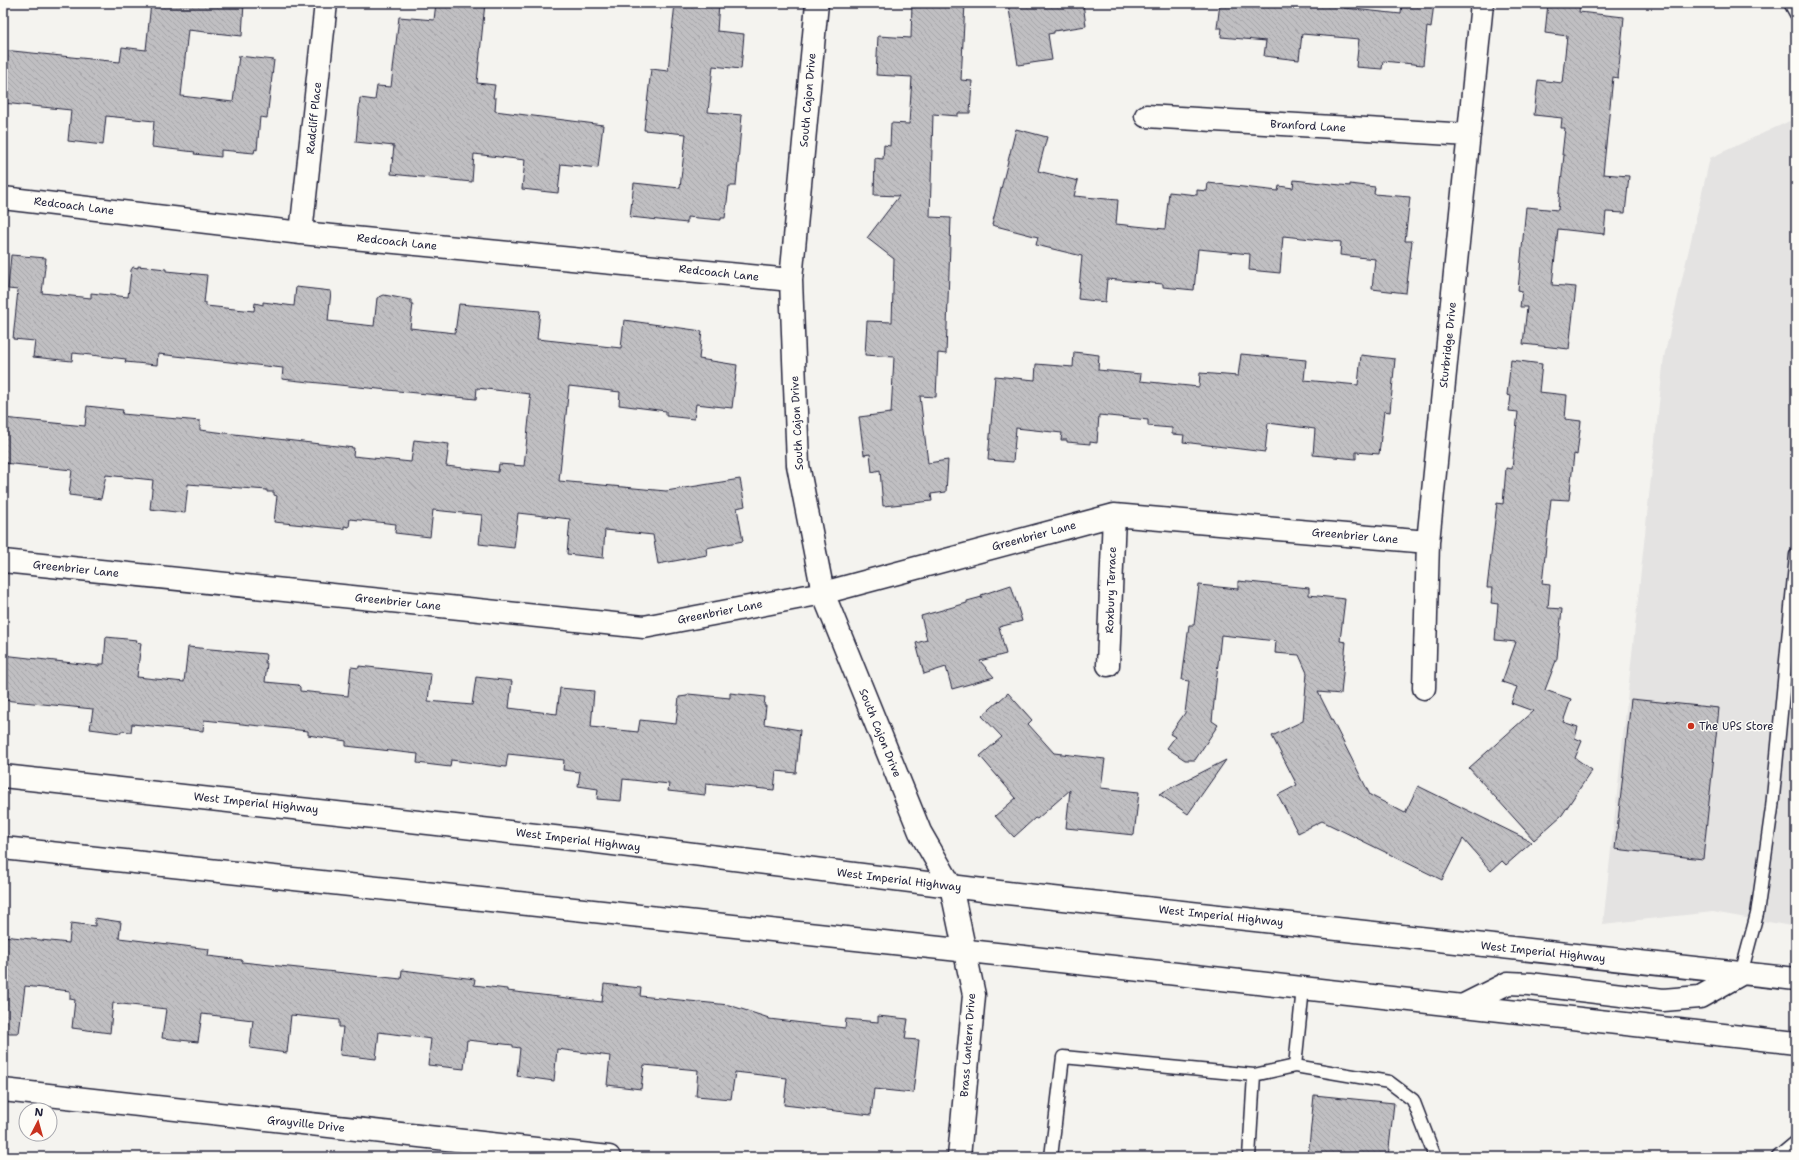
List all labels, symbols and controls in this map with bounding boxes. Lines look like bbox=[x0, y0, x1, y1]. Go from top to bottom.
street label: South Cajon Drive bbox=[796, 52, 820, 148]
street label: Radcliff Place bbox=[303, 81, 325, 155]
street label: Branford Lane bbox=[1270, 117, 1346, 135]
street label: Redcoach Lane bbox=[33, 194, 115, 218]
street label: Redcoach Lane bbox=[356, 230, 438, 254]
street label: Redcoach Lane bbox=[678, 261, 760, 285]
street label: Sturbridge Drive bbox=[1436, 301, 1460, 389]
street label: South Cajon Drive bbox=[787, 375, 807, 471]
street label: Greenbrier Lane bbox=[990, 518, 1078, 554]
street label: Greenbrier Lane bbox=[1311, 525, 1399, 547]
street label: Roxbury Terrace bbox=[1102, 546, 1120, 634]
street label: Greenbrier Lane bbox=[32, 557, 120, 581]
street label: Greenbrier Lane bbox=[354, 590, 442, 614]
street label: Greenbrier Lane bbox=[676, 596, 764, 628]
street label: South Cajon Drive bbox=[855, 686, 905, 780]
place label: The UPS Store bbox=[1699, 719, 1774, 734]
marker: The UPS Store bbox=[1686, 721, 1696, 731]
street label: West Imperial Highway bbox=[193, 789, 319, 817]
street label: West Imperial Highway bbox=[515, 825, 641, 855]
street label: West Imperial Highway bbox=[836, 865, 962, 895]
street label: West Imperial Highway bbox=[1158, 902, 1284, 930]
street label: West Imperial Highway bbox=[1480, 938, 1606, 966]
street label: Brass Lantern Drive bbox=[957, 992, 979, 1098]
north arrow bbox=[18, 1102, 58, 1142]
text: N bbox=[34, 1105, 44, 1120]
street label: Grayville Drive bbox=[266, 1112, 346, 1136]

